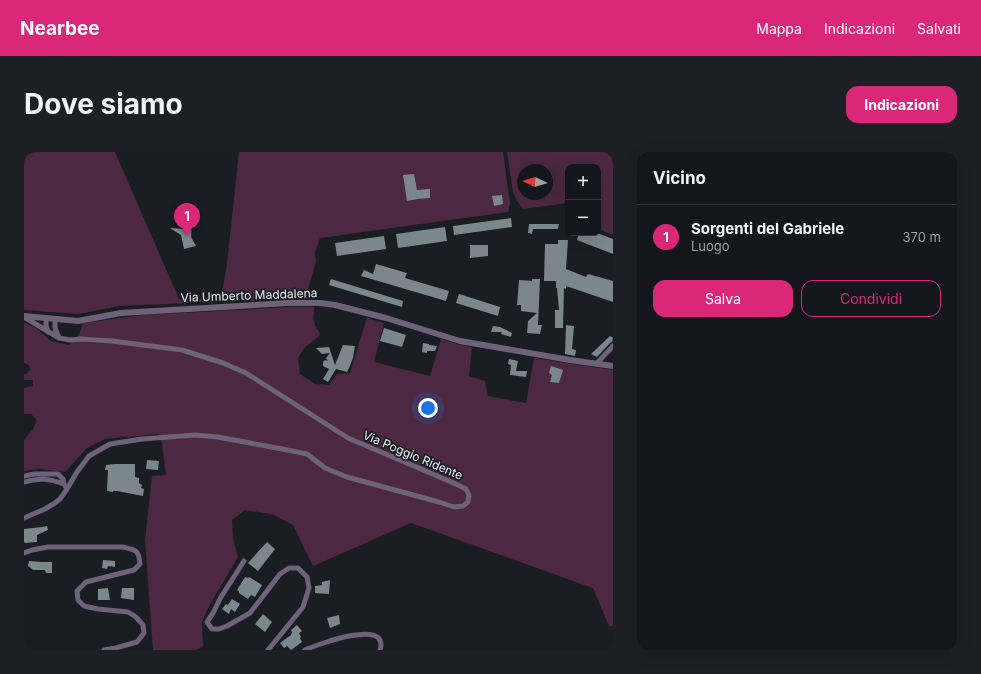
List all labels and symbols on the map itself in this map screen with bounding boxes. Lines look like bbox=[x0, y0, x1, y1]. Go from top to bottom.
north arrow bbox=[517, 164, 553, 200]
pin: 1 bbox=[174, 203, 200, 236]
street label: Via Umberto Maddalena bbox=[180, 285, 318, 305]
your location bbox=[418, 398, 438, 418]
street label: Via Poggio Ridente bbox=[361, 427, 465, 483]

